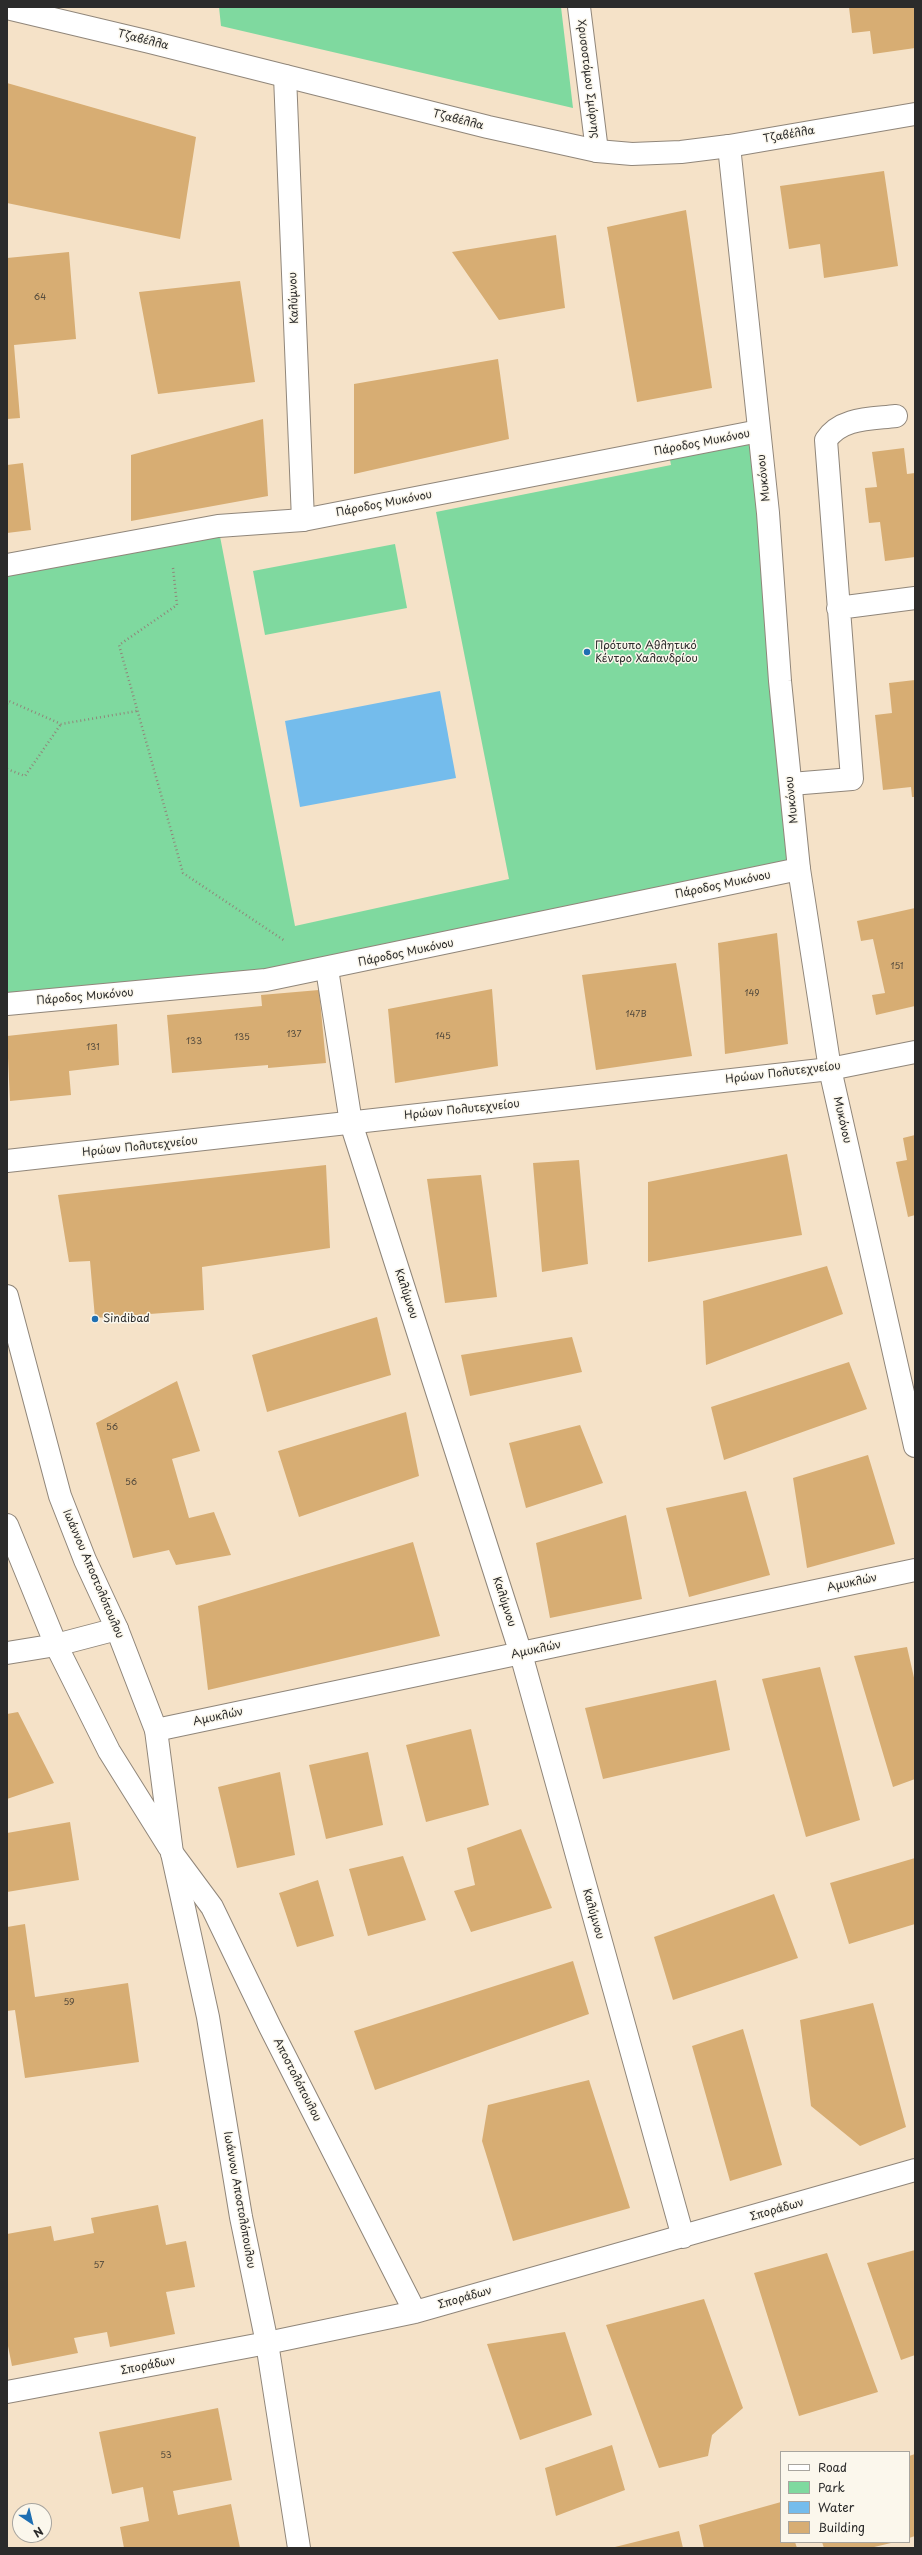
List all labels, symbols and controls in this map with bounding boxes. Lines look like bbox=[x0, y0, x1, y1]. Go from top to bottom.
street label: Χρυσοστόμου Σμύρνης bbox=[574, 19, 602, 139]
street label: Τζαβέλλα bbox=[116, 27, 170, 53]
street label: Τζαβέλλα bbox=[431, 107, 485, 133]
street label: Τζαβέλλα bbox=[762, 124, 816, 146]
street label: Καλύμνου bbox=[286, 272, 302, 324]
house number: 64 bbox=[34, 293, 46, 303]
street label: Πάροδος Μυκόνου bbox=[653, 427, 751, 459]
street label: Μυκόνου bbox=[755, 454, 773, 502]
street label: Πάροδος Μυκόνου bbox=[335, 488, 433, 520]
place label: Πρότυπο Αθλητικό Κέντρο Χαλανδρίου bbox=[595, 639, 698, 665]
marker: Πρότυπο Αθλητικό Κέντρο Χαλανδρίου bbox=[582, 647, 592, 657]
street label: Μυκόνου bbox=[783, 776, 801, 824]
street label: Πάροδος Μυκόνου bbox=[674, 868, 772, 902]
street label: Πάροδος Μυκόνου bbox=[357, 936, 455, 970]
house number: 151 bbox=[890, 962, 904, 972]
street label: Πάροδος Μυκόνου bbox=[36, 986, 134, 1008]
house number: 149 bbox=[744, 989, 760, 999]
house number: 147Β bbox=[625, 1010, 647, 1020]
house number: 137 bbox=[287, 1030, 301, 1040]
house number: 145 bbox=[435, 1032, 451, 1042]
house number: 135 bbox=[234, 1033, 250, 1043]
house number: 133 bbox=[186, 1037, 202, 1047]
house number: 131 bbox=[86, 1043, 100, 1053]
street label: Ηρώων Πολυτεχνείου bbox=[725, 1059, 841, 1087]
street label: Μυκόνου bbox=[830, 1095, 854, 1145]
street label: Ηρώων Πολυτεχνείου bbox=[404, 1097, 520, 1123]
street label: Ηρώων Πολυτεχνείου bbox=[82, 1134, 198, 1160]
street label: Καλύμνου bbox=[392, 1267, 420, 1321]
place label: Sindibad bbox=[103, 1312, 150, 1326]
marker: Sindibad bbox=[90, 1314, 100, 1324]
house number: 56 bbox=[106, 1423, 118, 1433]
house number: 56 bbox=[125, 1478, 137, 1488]
street label: Ιωάννου Αποστολόπουλου bbox=[60, 1507, 126, 1641]
street label: Αμυκλών bbox=[826, 1571, 878, 1595]
street label: Καλύμνου bbox=[490, 1575, 518, 1629]
street label: Αμυκλών bbox=[510, 1638, 562, 1662]
street label: Αμυκλών bbox=[192, 1705, 244, 1729]
street label: Καλύμνου bbox=[580, 1887, 606, 1941]
house number: 59 bbox=[63, 1998, 75, 2008]
street label: Αποστολόπουλου bbox=[270, 2036, 324, 2124]
street label: Ιωάννου Αποστολόπουλου bbox=[220, 2130, 258, 2270]
street label: Σποράδων bbox=[749, 2196, 805, 2224]
house number: 57 bbox=[94, 2261, 104, 2271]
street label: Σποράδων bbox=[437, 2284, 493, 2312]
street label: Σποράδων bbox=[120, 2354, 176, 2378]
house number: 53 bbox=[160, 2451, 172, 2461]
legend bbox=[780, 2451, 910, 2543]
text: Road bbox=[818, 2458, 847, 2476]
text: Park bbox=[818, 2478, 845, 2496]
text: Water bbox=[818, 2498, 854, 2516]
north arrow bbox=[12, 2503, 52, 2543]
text: Building bbox=[818, 2518, 865, 2536]
text: N bbox=[30, 2523, 47, 2542]

